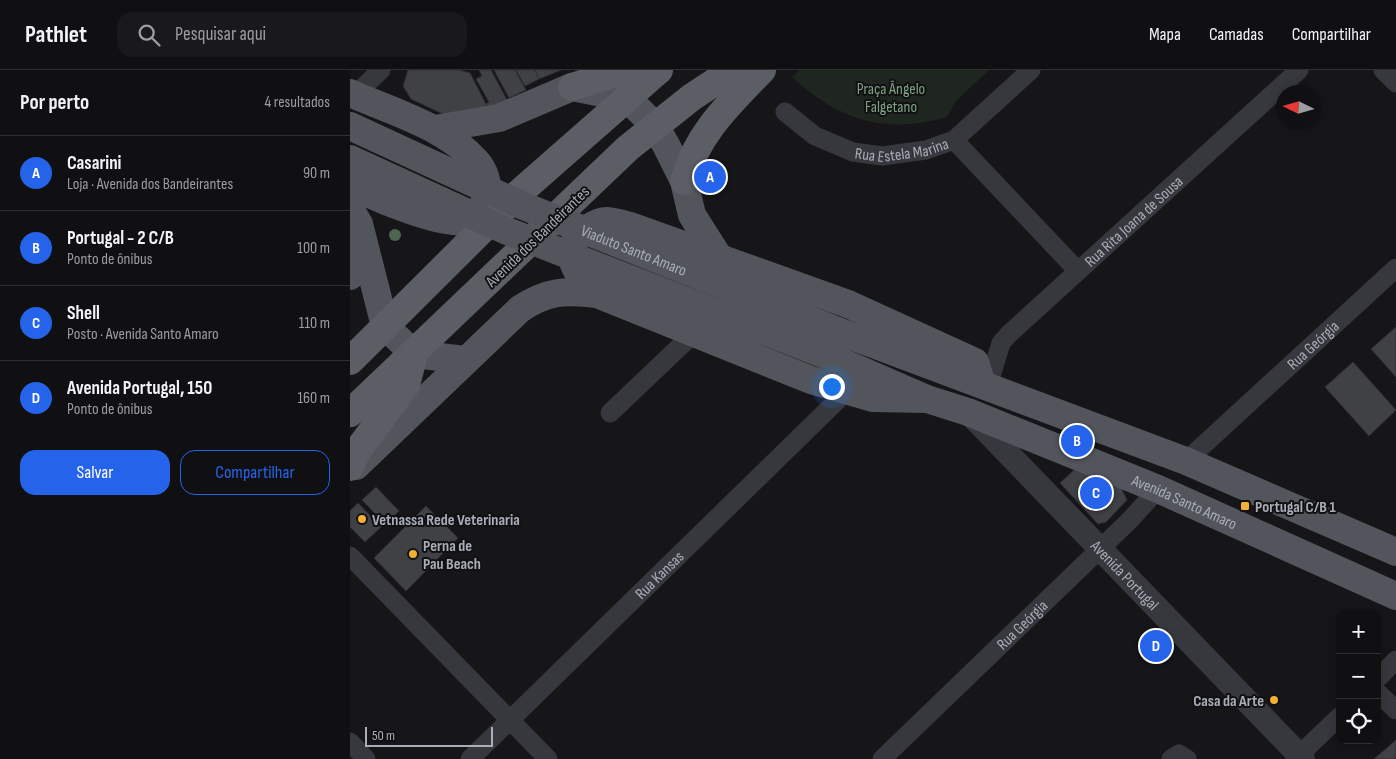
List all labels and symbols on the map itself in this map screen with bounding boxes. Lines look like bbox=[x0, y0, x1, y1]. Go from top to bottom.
park label: Praça Ângelo Falgetano bbox=[857, 80, 925, 117]
north arrow bbox=[1276, 85, 1321, 130]
street label: Rua Estela Marina bbox=[854, 135, 951, 167]
pin: A bbox=[694, 158, 726, 196]
street label: Rua Rita Joana de Sousa bbox=[1081, 173, 1187, 271]
street label: Avenida dos Bandeirantes bbox=[482, 183, 594, 292]
street label: Viaduto Santo Amaro bbox=[578, 222, 689, 281]
street label: Rua Geórgia bbox=[1284, 317, 1344, 374]
your location bbox=[819, 374, 845, 400]
pin: B bbox=[1061, 422, 1093, 460]
street label: Avenida Santo Amaro bbox=[1128, 471, 1240, 534]
pin: C bbox=[1080, 474, 1112, 512]
place label: Portugal C/B 1 bbox=[1255, 498, 1336, 517]
marker: Portugal C/B 1 bbox=[1239, 500, 1251, 512]
place label: Vetnassa Rede Veterinaria bbox=[372, 511, 520, 530]
marker: Vetnassa Rede Veterinaria bbox=[356, 513, 368, 525]
street label: Avenida Portugal bbox=[1086, 536, 1162, 615]
place label: Perna de Pau Beach bbox=[423, 537, 481, 574]
marker: Perna de Pau Beach bbox=[407, 548, 419, 560]
street label: Rua Kansas bbox=[632, 548, 688, 604]
street label: Rua Geórgia bbox=[993, 597, 1052, 654]
pin: D bbox=[1140, 627, 1172, 665]
place label: Casa da Arte bbox=[1193, 692, 1264, 711]
marker: Casa da Arte bbox=[1268, 694, 1280, 706]
scale bar bbox=[365, 724, 492, 747]

